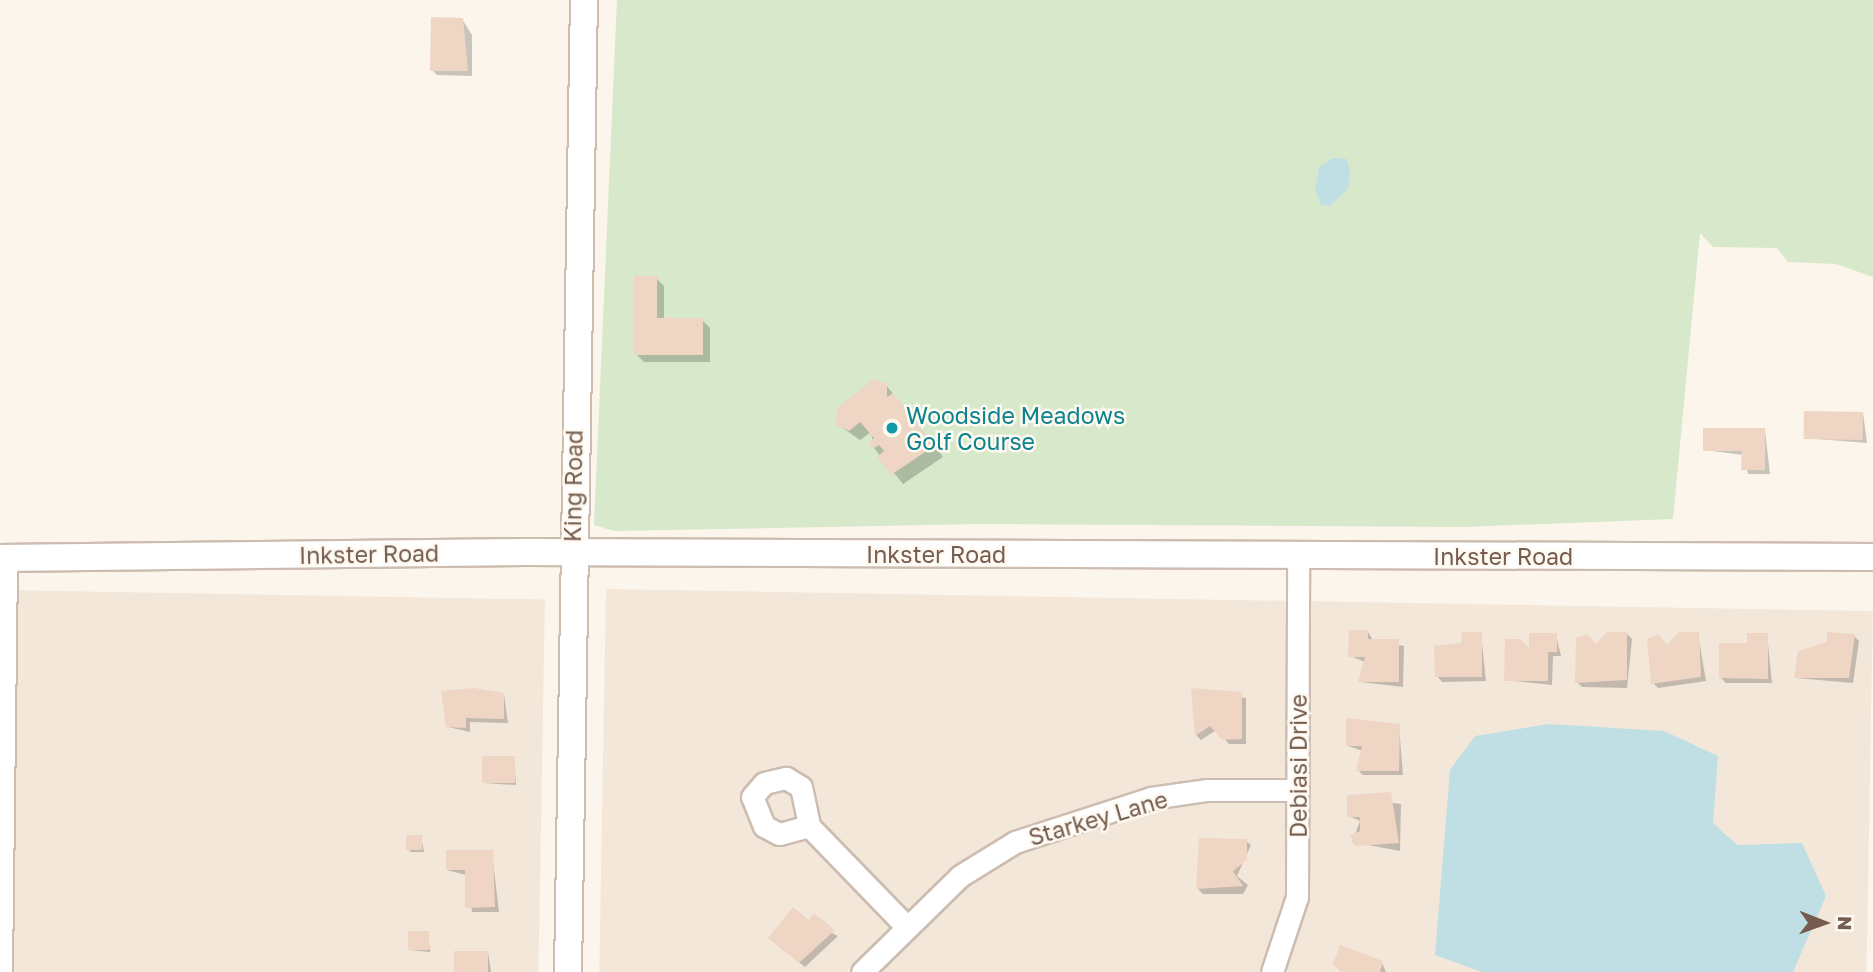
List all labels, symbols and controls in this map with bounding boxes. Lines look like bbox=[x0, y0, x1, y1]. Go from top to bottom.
place label: Woodside Meadows Golf Course bbox=[906, 401, 1125, 455]
marker: Woodside Meadows Golf Course bbox=[884, 420, 900, 436]
street label: King Road bbox=[558, 430, 588, 542]
street label: Inkster Road bbox=[299, 539, 439, 569]
street label: Inkster Road bbox=[866, 540, 1006, 568]
street label: Inkster Road bbox=[1433, 542, 1573, 570]
street label: Debiasi Drive bbox=[1284, 694, 1312, 838]
street label: Starkey Lane bbox=[1025, 785, 1171, 851]
north arrow bbox=[1789, 888, 1859, 958]
text: N bbox=[1834, 916, 1857, 931]

